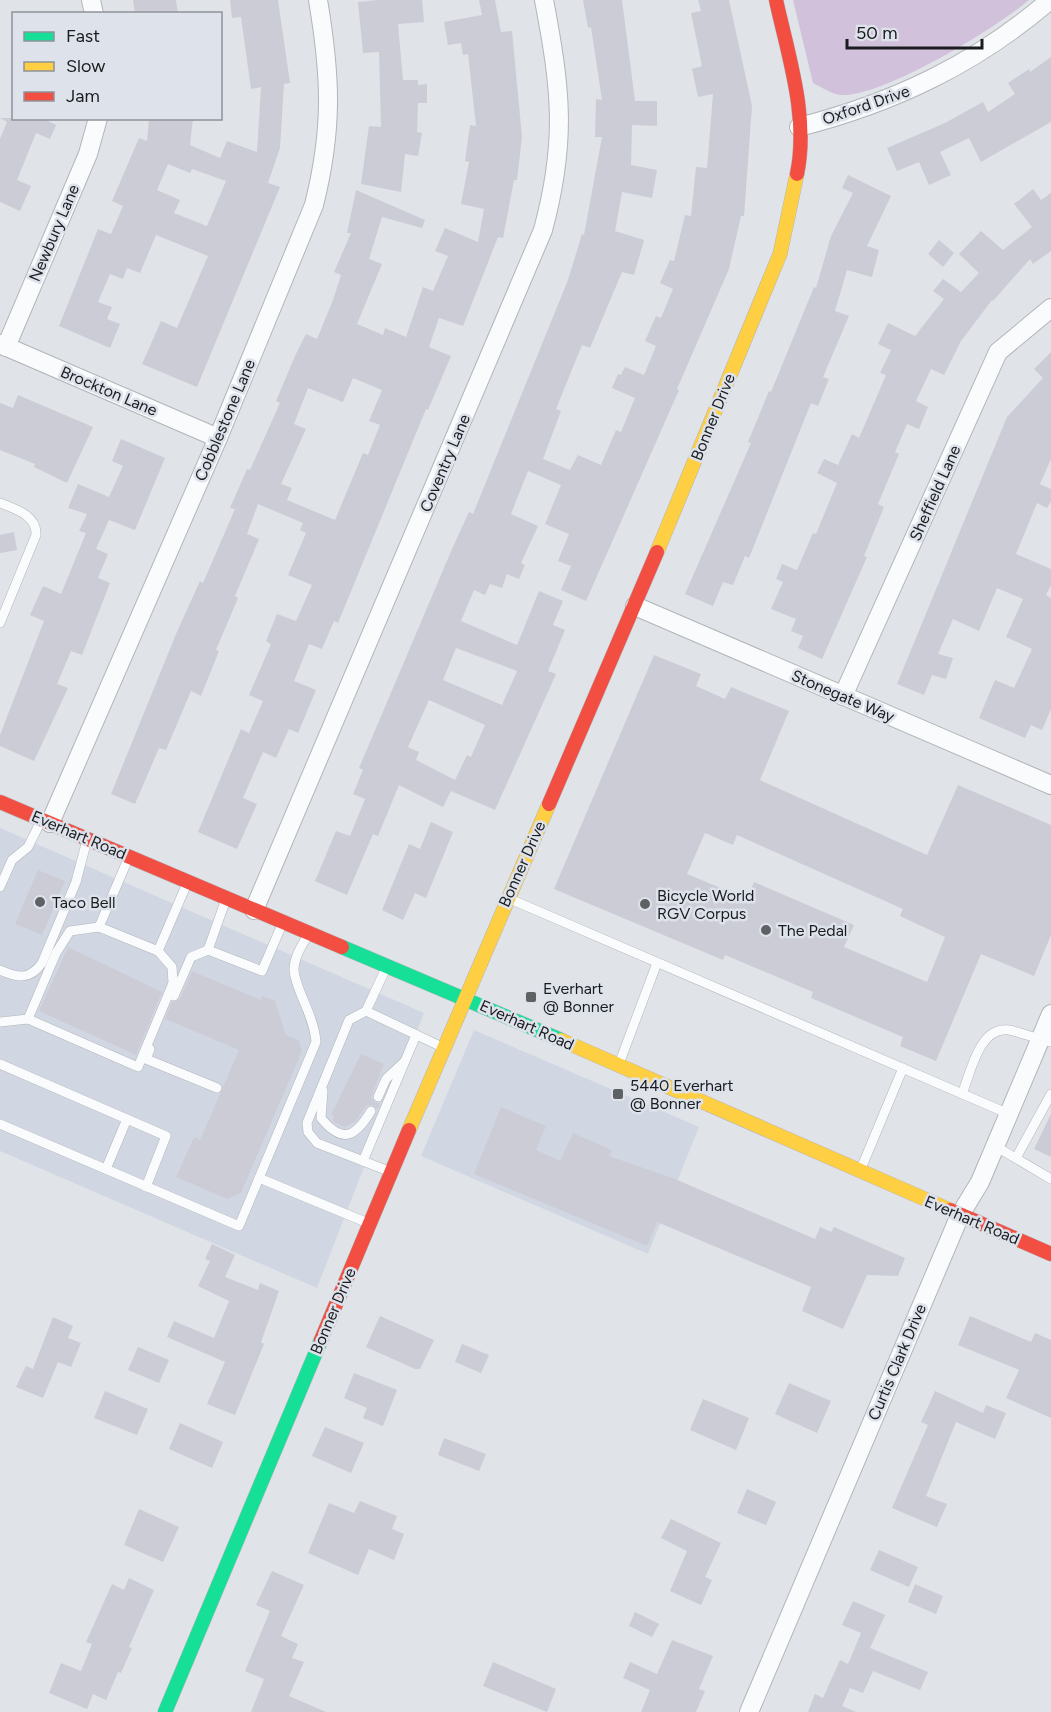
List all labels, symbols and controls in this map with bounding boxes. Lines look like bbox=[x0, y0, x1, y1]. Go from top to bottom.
legend bbox=[12, 12, 222, 120]
scale bar bbox=[847, 12, 982, 50]
text: 50 m bbox=[856, 22, 898, 44]
text: Fast bbox=[66, 25, 100, 47]
text: Slow bbox=[66, 55, 105, 77]
street label: Oxford Drive bbox=[820, 81, 912, 129]
text: Jam bbox=[66, 85, 100, 107]
street label: Newbury Lane bbox=[25, 181, 83, 284]
street label: Cobblestone Lane bbox=[191, 356, 259, 484]
street label: Brockton Lane bbox=[58, 362, 160, 420]
street label: Bonner Drive bbox=[687, 371, 739, 463]
street label: Coventry Lane bbox=[416, 411, 474, 515]
street label: Sheffield Lane bbox=[905, 442, 965, 544]
street label: Stonegate Way bbox=[789, 666, 898, 726]
street label: Everhart Road bbox=[29, 807, 129, 863]
street label: Bonner Drive bbox=[495, 818, 549, 910]
place label: Bicycle World RGV Corpus bbox=[657, 886, 754, 923]
place label: Taco Bell bbox=[52, 893, 115, 912]
marker: Taco Bell bbox=[33, 895, 47, 909]
marker: Bicycle World RGV Corpus bbox=[638, 897, 652, 911]
place label: The Pedal bbox=[778, 921, 847, 940]
marker: The Pedal bbox=[759, 923, 773, 937]
place label: Everhart @ Bonner bbox=[543, 979, 614, 1016]
marker: Everhart @ Bonner bbox=[524, 990, 538, 1004]
street label: Everhart Road bbox=[477, 996, 577, 1054]
place label: 5440 Everhart @ Bonner bbox=[630, 1076, 734, 1113]
marker: 5440 Everhart @ Bonner bbox=[611, 1087, 625, 1101]
street label: Everhart Road bbox=[922, 1192, 1022, 1248]
street label: Bonner Drive bbox=[306, 1265, 360, 1357]
street label: Curtis Clark Drive bbox=[864, 1301, 930, 1423]

